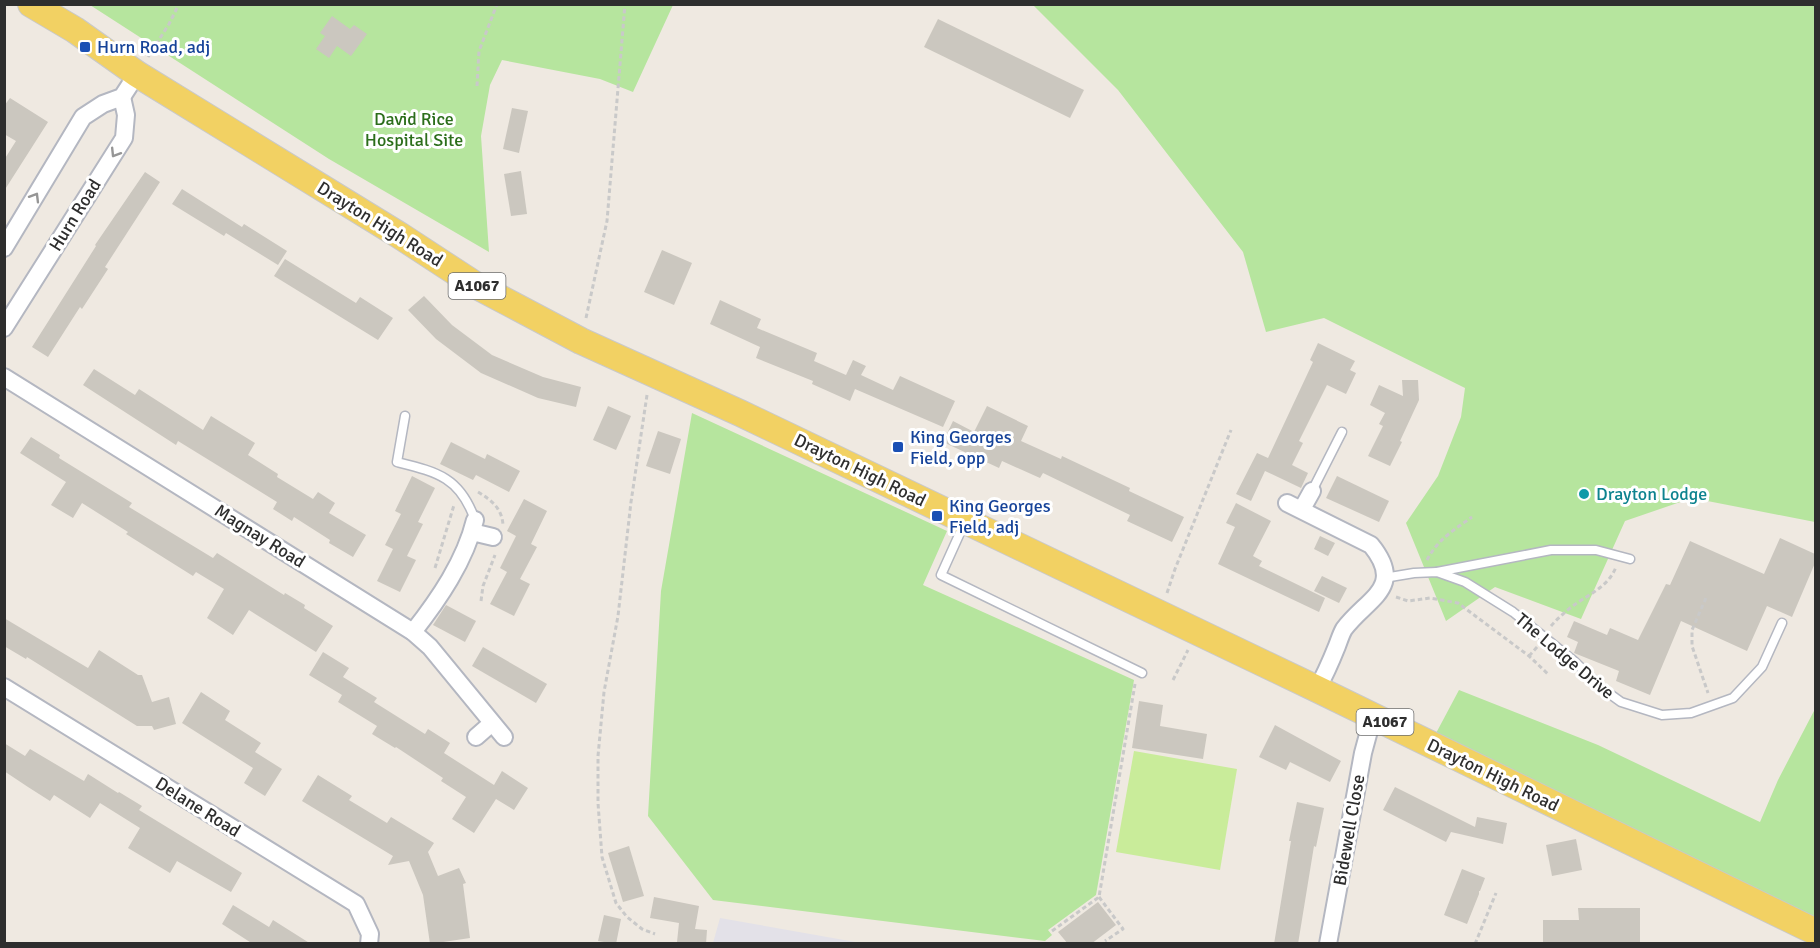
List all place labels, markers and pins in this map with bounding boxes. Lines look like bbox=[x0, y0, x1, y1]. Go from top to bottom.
place label: Hurn Road, adj bbox=[97, 36, 210, 58]
marker: Hurn Road, adj bbox=[78, 40, 92, 54]
place label: King Georges Field, opp bbox=[910, 426, 1012, 469]
marker: King Georges Field, opp bbox=[891, 440, 905, 454]
place label: Drayton Lodge bbox=[1596, 483, 1707, 505]
marker: Drayton Lodge bbox=[1577, 487, 1591, 501]
place label: King Georges Field, adj bbox=[949, 495, 1051, 538]
marker: King Georges Field, adj bbox=[930, 509, 944, 523]

